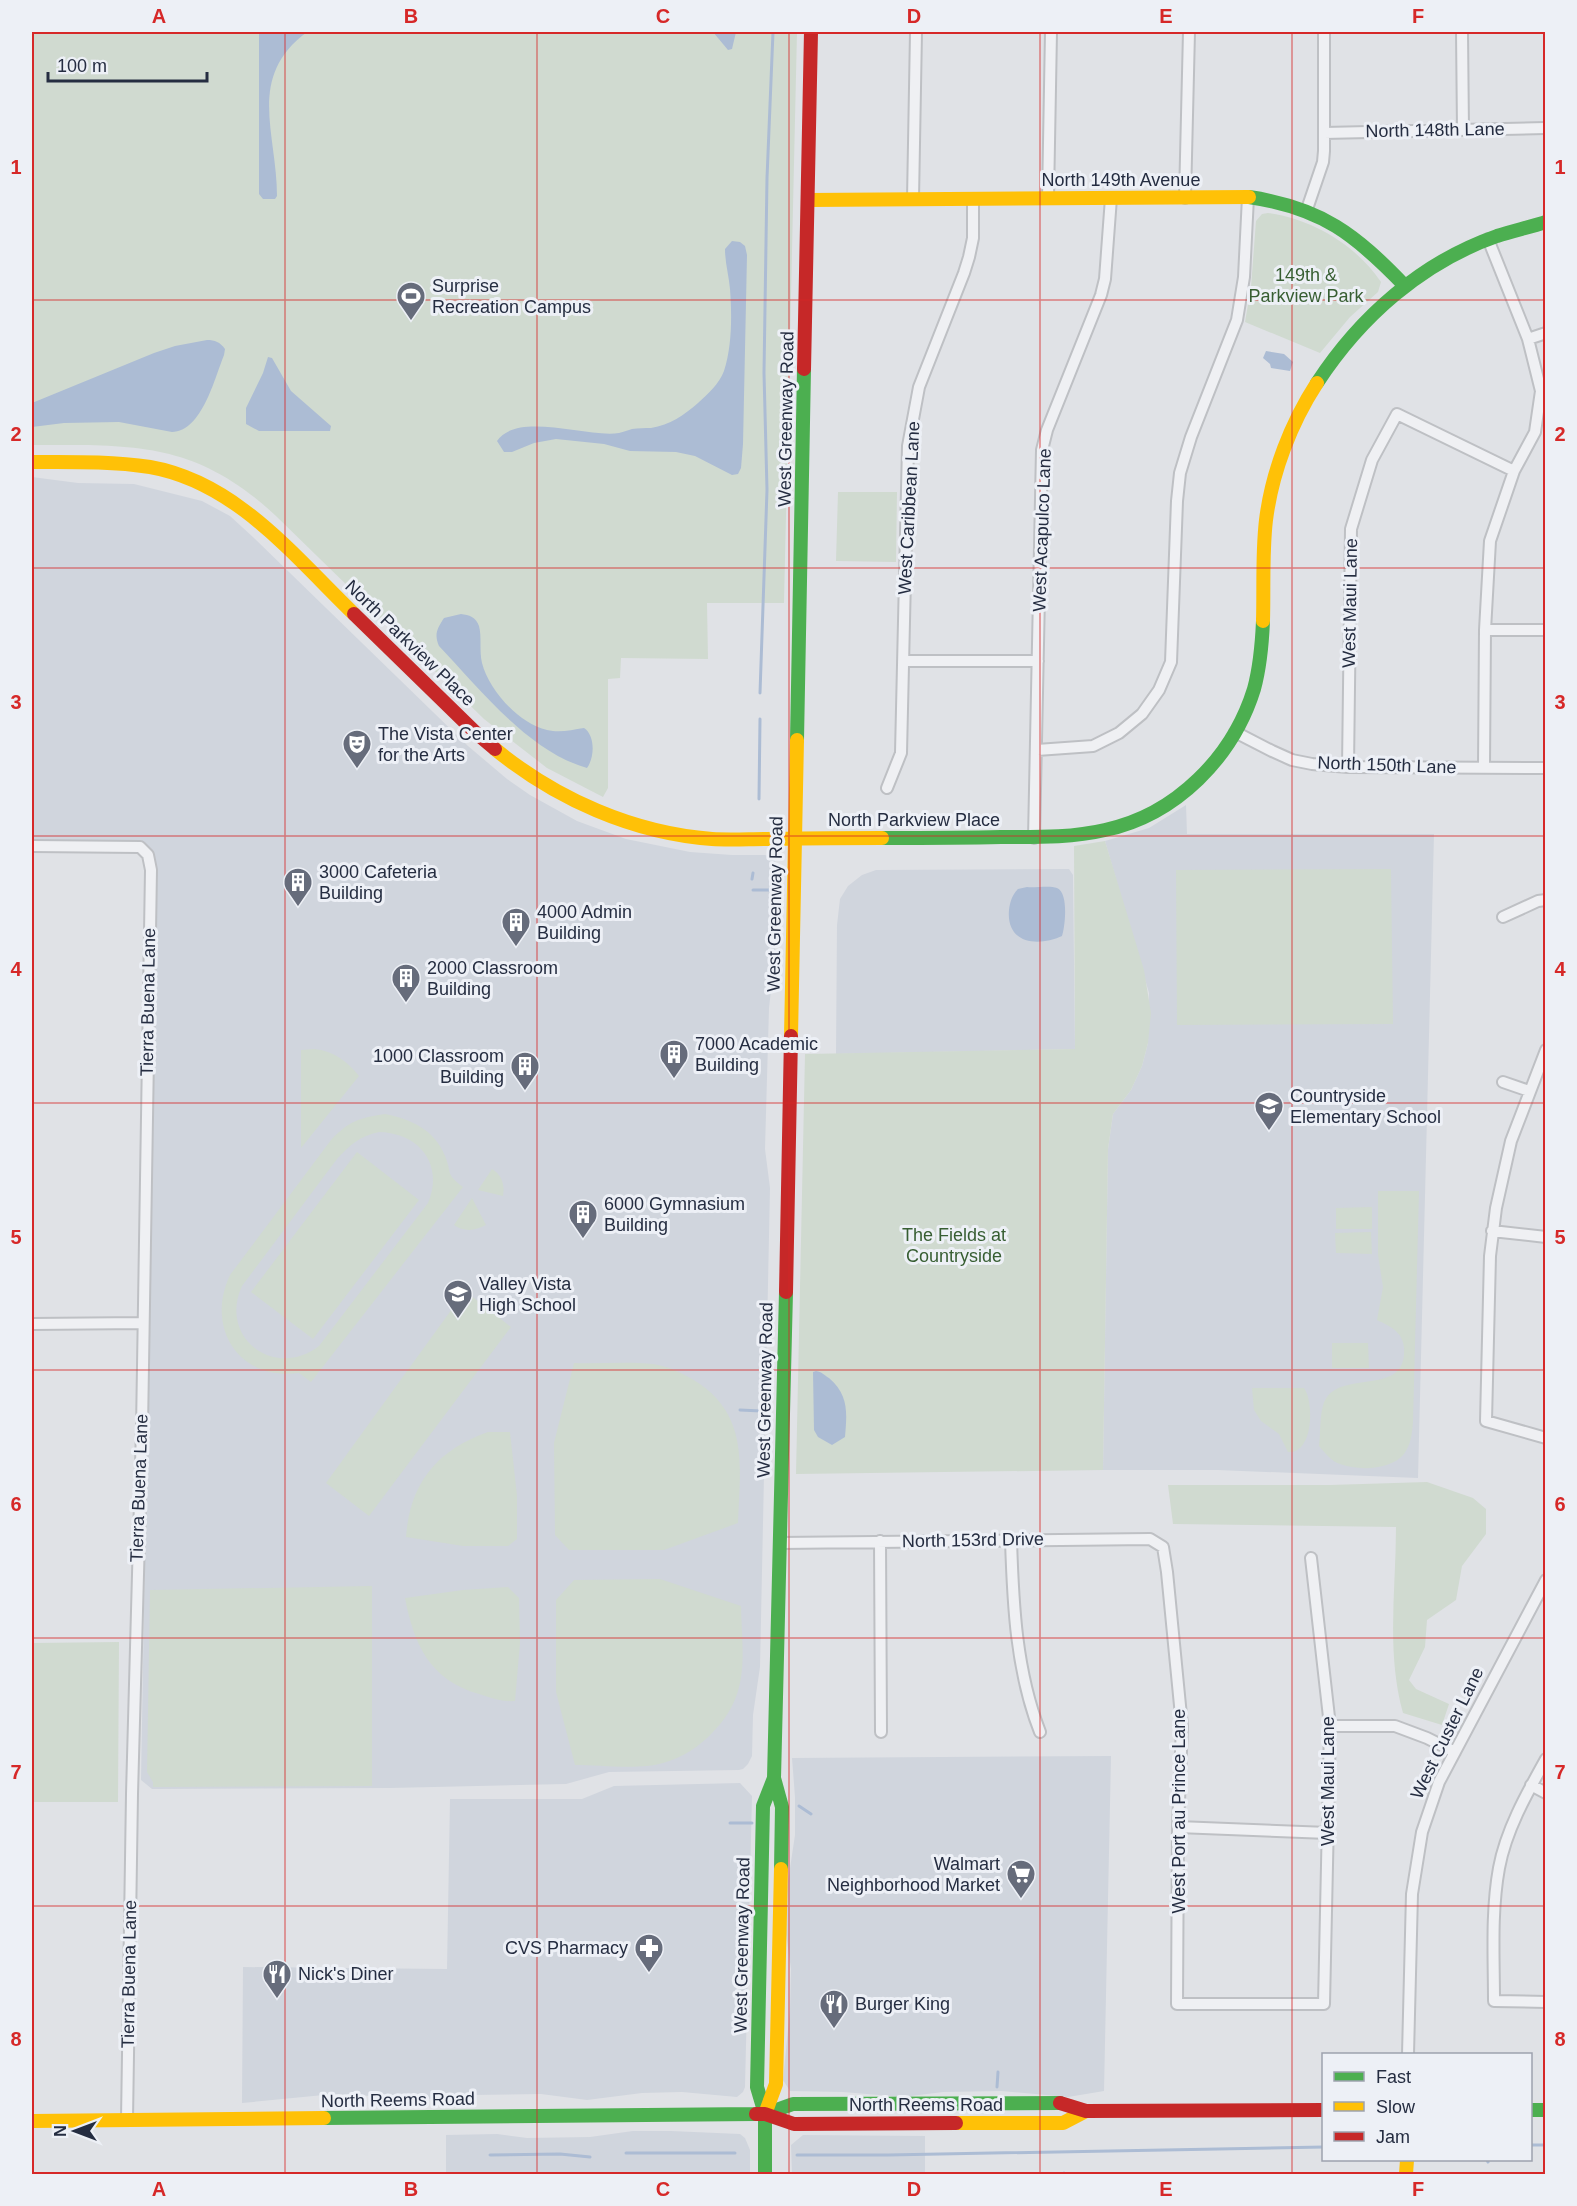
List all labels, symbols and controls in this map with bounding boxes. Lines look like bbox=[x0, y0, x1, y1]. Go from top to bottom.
text: A bbox=[152, 5, 166, 27]
text: B bbox=[404, 5, 418, 27]
text: C bbox=[656, 5, 670, 27]
text: D bbox=[907, 5, 921, 27]
text: E bbox=[1159, 5, 1173, 27]
text: F bbox=[1412, 5, 1424, 27]
scale bar bbox=[48, 45, 207, 83]
text: 100 m bbox=[57, 56, 107, 76]
street label: North 148th Lane bbox=[1365, 119, 1505, 141]
text: 1 bbox=[10, 156, 22, 178]
text: 1 bbox=[1554, 156, 1566, 178]
street label: North 149th Avenue bbox=[1042, 170, 1200, 190]
park label: 149th & Parkview Park bbox=[1248, 265, 1365, 306]
place label: Surprise Recreation Campus bbox=[432, 276, 591, 317]
sports icon: Surprise Recreation Campus bbox=[395, 280, 427, 322]
street label: West Greenway Road bbox=[774, 331, 798, 507]
street label: West Caribbean Lane bbox=[894, 421, 924, 595]
text: 2 bbox=[10, 423, 22, 445]
text: 2 bbox=[1554, 423, 1566, 445]
street label: West Acapulco Lane bbox=[1029, 448, 1055, 612]
street label: West Maui Lane bbox=[1339, 538, 1361, 668]
street label: North Parkview Place bbox=[341, 576, 479, 710]
text: 3 bbox=[10, 691, 22, 713]
text: 3 bbox=[1554, 691, 1566, 713]
place label: The Vista Center for the Arts bbox=[378, 724, 513, 765]
theatre icon: The Vista Center for the Arts bbox=[341, 728, 373, 770]
street label: North 150th Lane bbox=[1317, 753, 1457, 777]
street label: North Parkview Place bbox=[828, 810, 1000, 830]
street label: West Greenway Road bbox=[763, 816, 787, 992]
place label: 3000 Cafeteria Building bbox=[319, 862, 438, 903]
building icon: 3000 Cafeteria Building bbox=[282, 866, 314, 908]
place label: 4000 Admin Building bbox=[537, 902, 632, 943]
building icon: 4000 Admin Building bbox=[500, 906, 532, 948]
street label: Tierra Buena Lane bbox=[137, 928, 159, 1076]
text: 4 bbox=[10, 958, 22, 980]
place label: 2000 Classroom Building bbox=[427, 958, 558, 999]
text: 4 bbox=[1554, 958, 1566, 980]
building icon: 2000 Classroom Building bbox=[390, 962, 422, 1004]
place label: 7000 Academic Building bbox=[695, 1034, 818, 1075]
building icon: 7000 Academic Building bbox=[658, 1038, 690, 1080]
place label: 1000 Classroom Building bbox=[373, 1046, 504, 1087]
building icon: 1000 Classroom Building bbox=[509, 1050, 541, 1092]
place label: Countryside Elementary School bbox=[1290, 1086, 1441, 1127]
school or university icon: Countryside Elementary School bbox=[1253, 1090, 1285, 1132]
place label: 6000 Gymnasium Building bbox=[604, 1194, 745, 1235]
building icon: 6000 Gymnasium Building bbox=[567, 1198, 599, 1240]
park label: The Fields at Countryside bbox=[902, 1225, 1006, 1266]
text: 5 bbox=[10, 1226, 22, 1248]
text: 5 bbox=[1554, 1226, 1566, 1248]
place label: Valley Vista High School bbox=[479, 1274, 576, 1315]
school or university icon: Valley Vista High School bbox=[442, 1278, 474, 1320]
street label: West Greenway Road bbox=[753, 1302, 777, 1478]
street label: Tierra Buena Lane bbox=[126, 1413, 152, 1563]
text: 6 bbox=[10, 1493, 22, 1515]
text: 6 bbox=[1554, 1493, 1566, 1515]
street label: North 153rd Drive bbox=[902, 1529, 1044, 1551]
street label: West Custer Lane bbox=[1407, 1664, 1487, 1802]
street label: West Port au Prince Lane bbox=[1169, 1709, 1189, 1913]
street label: West Maui Lane bbox=[1318, 1716, 1338, 1846]
text: 7 bbox=[10, 1761, 22, 1783]
text: 7 bbox=[1554, 1761, 1566, 1783]
place label: Walmart Neighborhood Market bbox=[827, 1854, 1000, 1895]
street label: West Greenway Road bbox=[730, 1857, 754, 2033]
supermarket icon: Walmart Neighborhood Market bbox=[1005, 1858, 1037, 1900]
street label: Tierra Buena Lane bbox=[118, 1900, 140, 2048]
pharmacy icon: CVS Pharmacy bbox=[633, 1932, 665, 1974]
place label: CVS Pharmacy bbox=[505, 1938, 628, 1958]
restaurant icon: Nick's Diner bbox=[261, 1958, 293, 2000]
place label: Nick's Diner bbox=[298, 1964, 393, 1984]
restaurant icon: Burger King bbox=[818, 1988, 850, 2030]
place label: Burger King bbox=[855, 1994, 950, 2014]
text: 8 bbox=[10, 2028, 22, 2050]
text: 8 bbox=[1554, 2028, 1566, 2050]
legend bbox=[1322, 2053, 1532, 2161]
text: Fast bbox=[1376, 2067, 1411, 2087]
street label: North Reems Road bbox=[321, 2089, 475, 2111]
street label: North Reems Road bbox=[849, 2095, 1003, 2115]
text: Slow bbox=[1376, 2097, 1416, 2117]
north arrow bbox=[45, 2101, 105, 2161]
text: N bbox=[52, 2125, 69, 2137]
text: Jam bbox=[1376, 2127, 1410, 2147]
text: A bbox=[152, 2178, 166, 2200]
text: B bbox=[404, 2178, 418, 2200]
text: C bbox=[656, 2178, 670, 2200]
text: D bbox=[907, 2178, 921, 2200]
text: E bbox=[1159, 2178, 1173, 2200]
text: F bbox=[1412, 2178, 1424, 2200]

